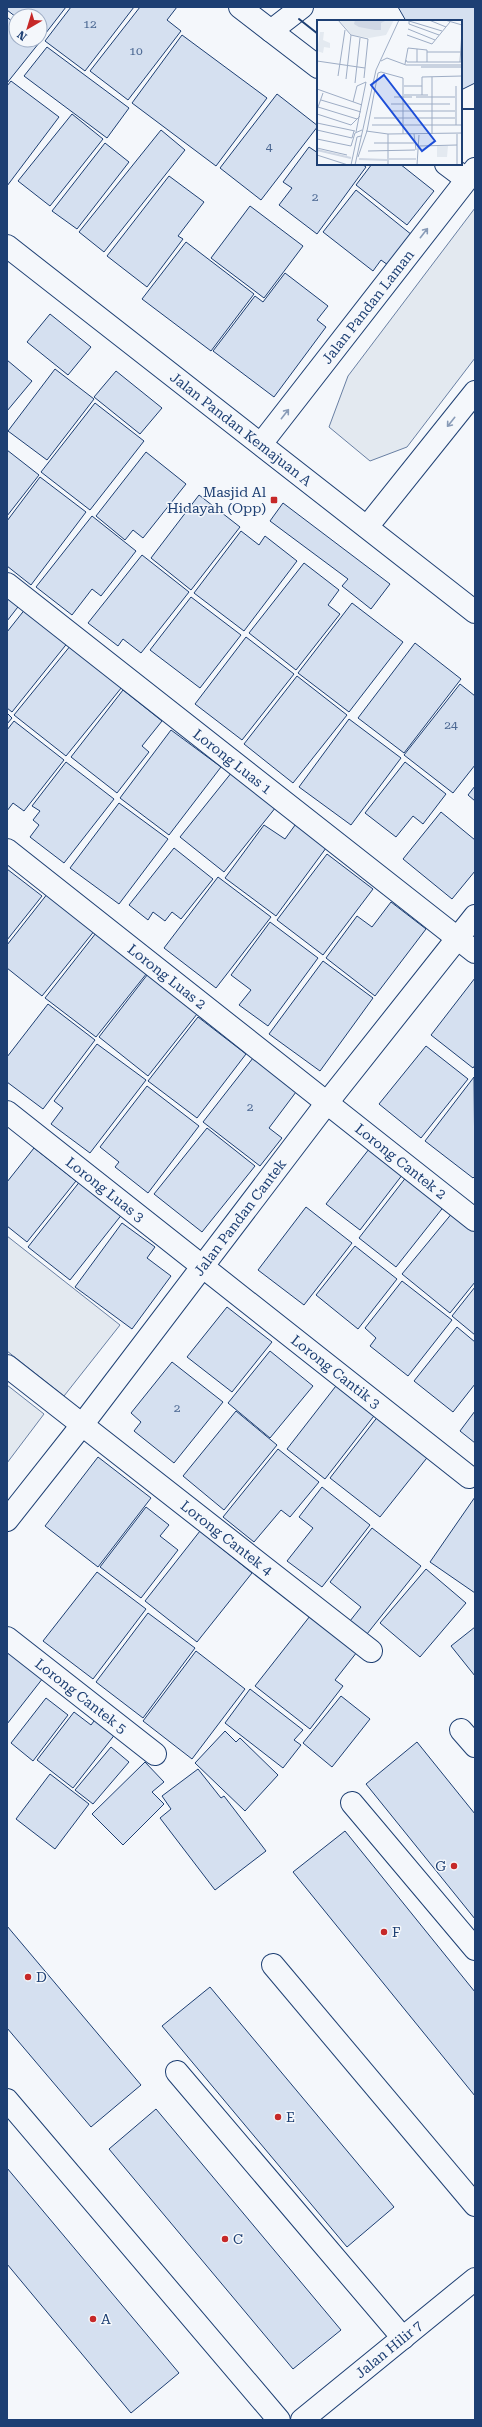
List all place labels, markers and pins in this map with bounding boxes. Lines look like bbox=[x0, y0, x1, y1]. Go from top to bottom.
place label: Masjid Al Hidayah (Opp) bbox=[167, 484, 267, 516]
marker: Masjid Al Hidayah (Opp) bbox=[269, 495, 279, 505]
place label: G bbox=[435, 1858, 446, 1874]
marker: G bbox=[449, 1861, 459, 1871]
place label: F bbox=[392, 1924, 400, 1940]
marker: F bbox=[379, 1927, 389, 1937]
place label: D bbox=[36, 1969, 47, 1985]
marker: D bbox=[23, 1972, 33, 1982]
place label: E bbox=[286, 2109, 295, 2125]
marker: E bbox=[273, 2112, 283, 2122]
place label: C bbox=[233, 2231, 243, 2247]
marker: C bbox=[220, 2234, 230, 2244]
place label: A bbox=[101, 2311, 111, 2327]
marker: A bbox=[88, 2314, 98, 2324]

